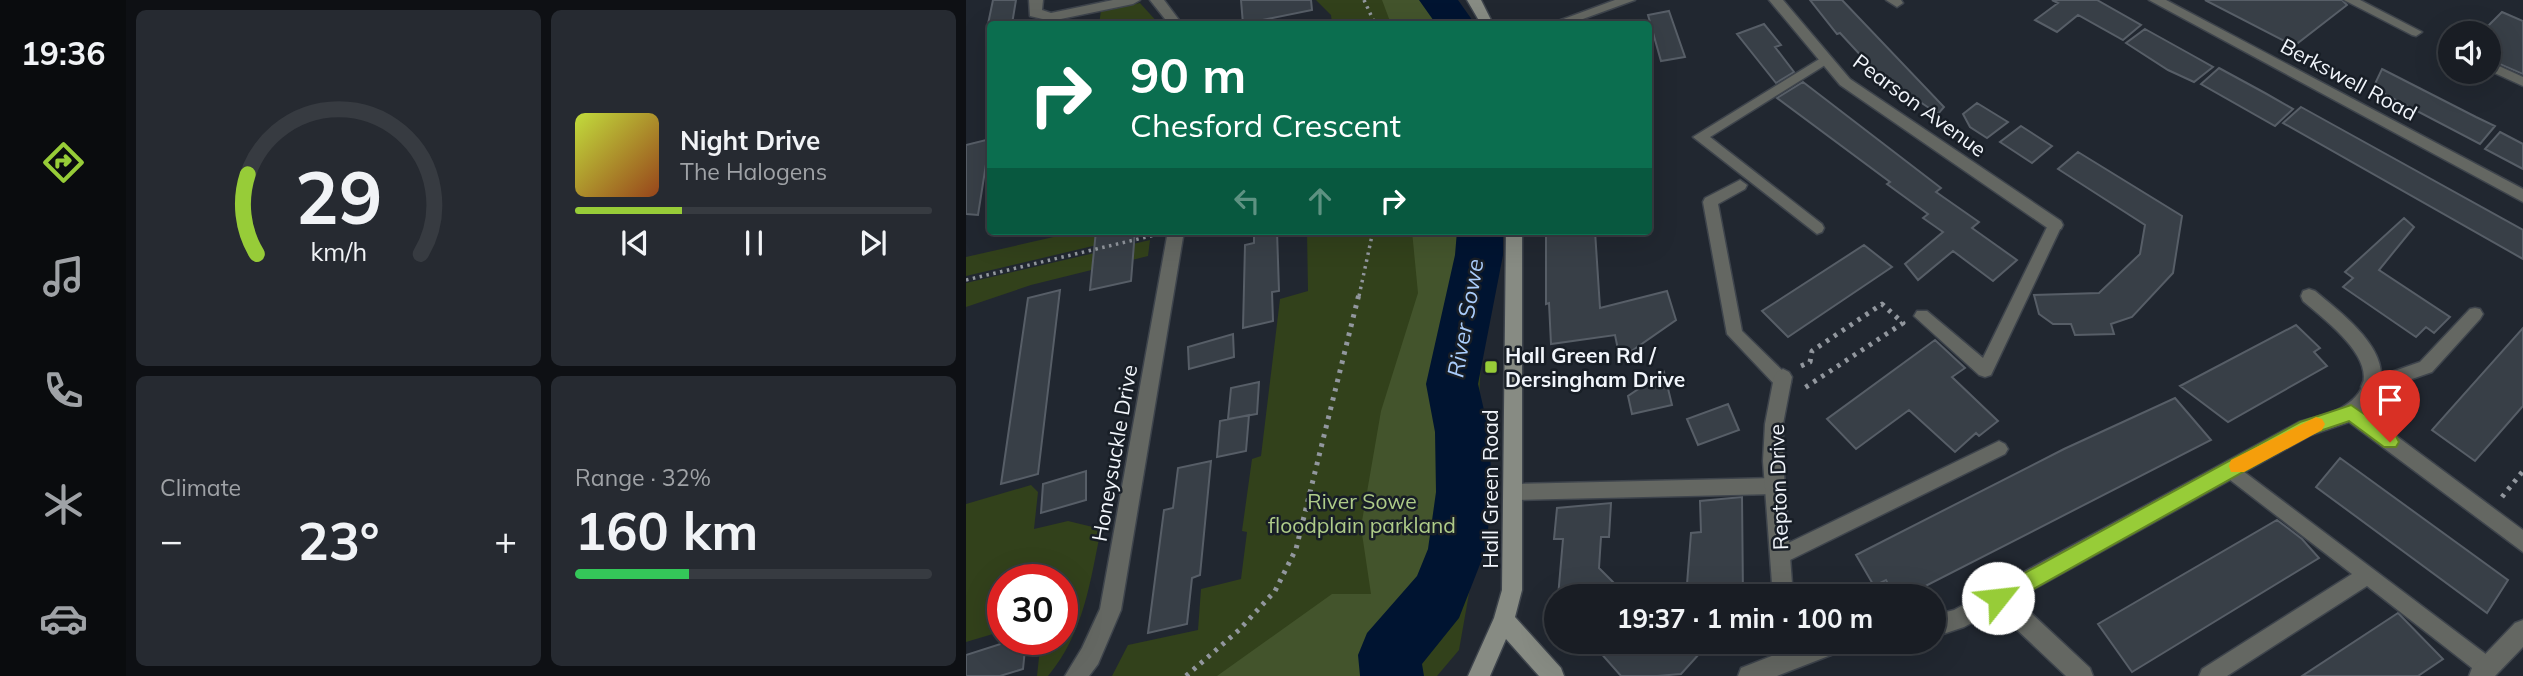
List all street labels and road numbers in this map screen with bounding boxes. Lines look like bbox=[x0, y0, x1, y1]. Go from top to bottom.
street label: Berkswell Road bbox=[2276, 32, 2422, 126]
street label: Pearson Avenue bbox=[1848, 48, 1992, 162]
street label: Honeysuckle Drive bbox=[1086, 363, 1142, 543]
street label: Hall Green Road bbox=[1477, 409, 1503, 569]
street label: Repton Drive bbox=[1763, 424, 1793, 550]

